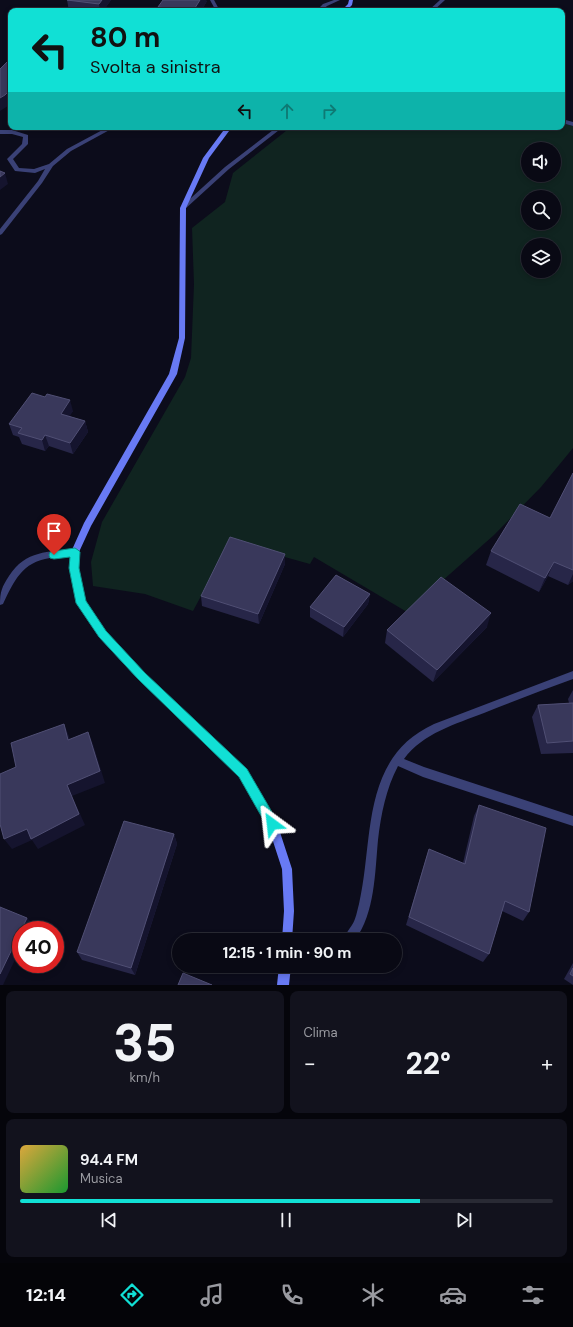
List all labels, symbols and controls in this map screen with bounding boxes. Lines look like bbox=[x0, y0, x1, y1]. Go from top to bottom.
text: 80 m bbox=[90, 19, 160, 56]
icon: left bbox=[24, 24, 76, 76]
text: Svolta a sinistra bbox=[90, 55, 221, 79]
icon: left bbox=[234, 100, 256, 122]
icon: ahead bbox=[276, 100, 298, 122]
icon: right bbox=[318, 100, 340, 122]
map controls bbox=[521, 142, 561, 278]
button: sound bbox=[521, 142, 561, 182]
button: search bbox=[521, 190, 561, 230]
button: layers bbox=[521, 238, 561, 278]
pin bbox=[37, 514, 71, 555]
icon: arrive bbox=[43, 520, 65, 542]
position arrow bbox=[251, 803, 293, 845]
speed limit sign: 40 bbox=[12, 921, 64, 973]
text: 12:15 · 1 min · 90 m bbox=[223, 943, 351, 963]
text: 35 bbox=[113, 1009, 177, 1077]
text: Clima bbox=[304, 1024, 338, 1041]
text: 22° bbox=[405, 1044, 451, 1083]
text: − bbox=[304, 1049, 316, 1078]
text: + bbox=[541, 1049, 553, 1078]
text: km/h bbox=[129, 1069, 160, 1086]
text: 94.4 FM bbox=[80, 1150, 138, 1170]
text: Musica bbox=[80, 1170, 123, 1187]
icon: previous bbox=[98, 1209, 120, 1231]
icon: pause bbox=[275, 1209, 297, 1231]
icon: next bbox=[453, 1209, 475, 1231]
icon: directions bbox=[118, 1281, 146, 1309]
icon: music bbox=[198, 1281, 226, 1309]
icon: phone bbox=[278, 1281, 306, 1309]
icon: climate bbox=[359, 1281, 387, 1309]
icon: car bbox=[439, 1281, 467, 1309]
icon: filters bbox=[519, 1281, 547, 1309]
text: 12:14 bbox=[26, 1283, 66, 1307]

